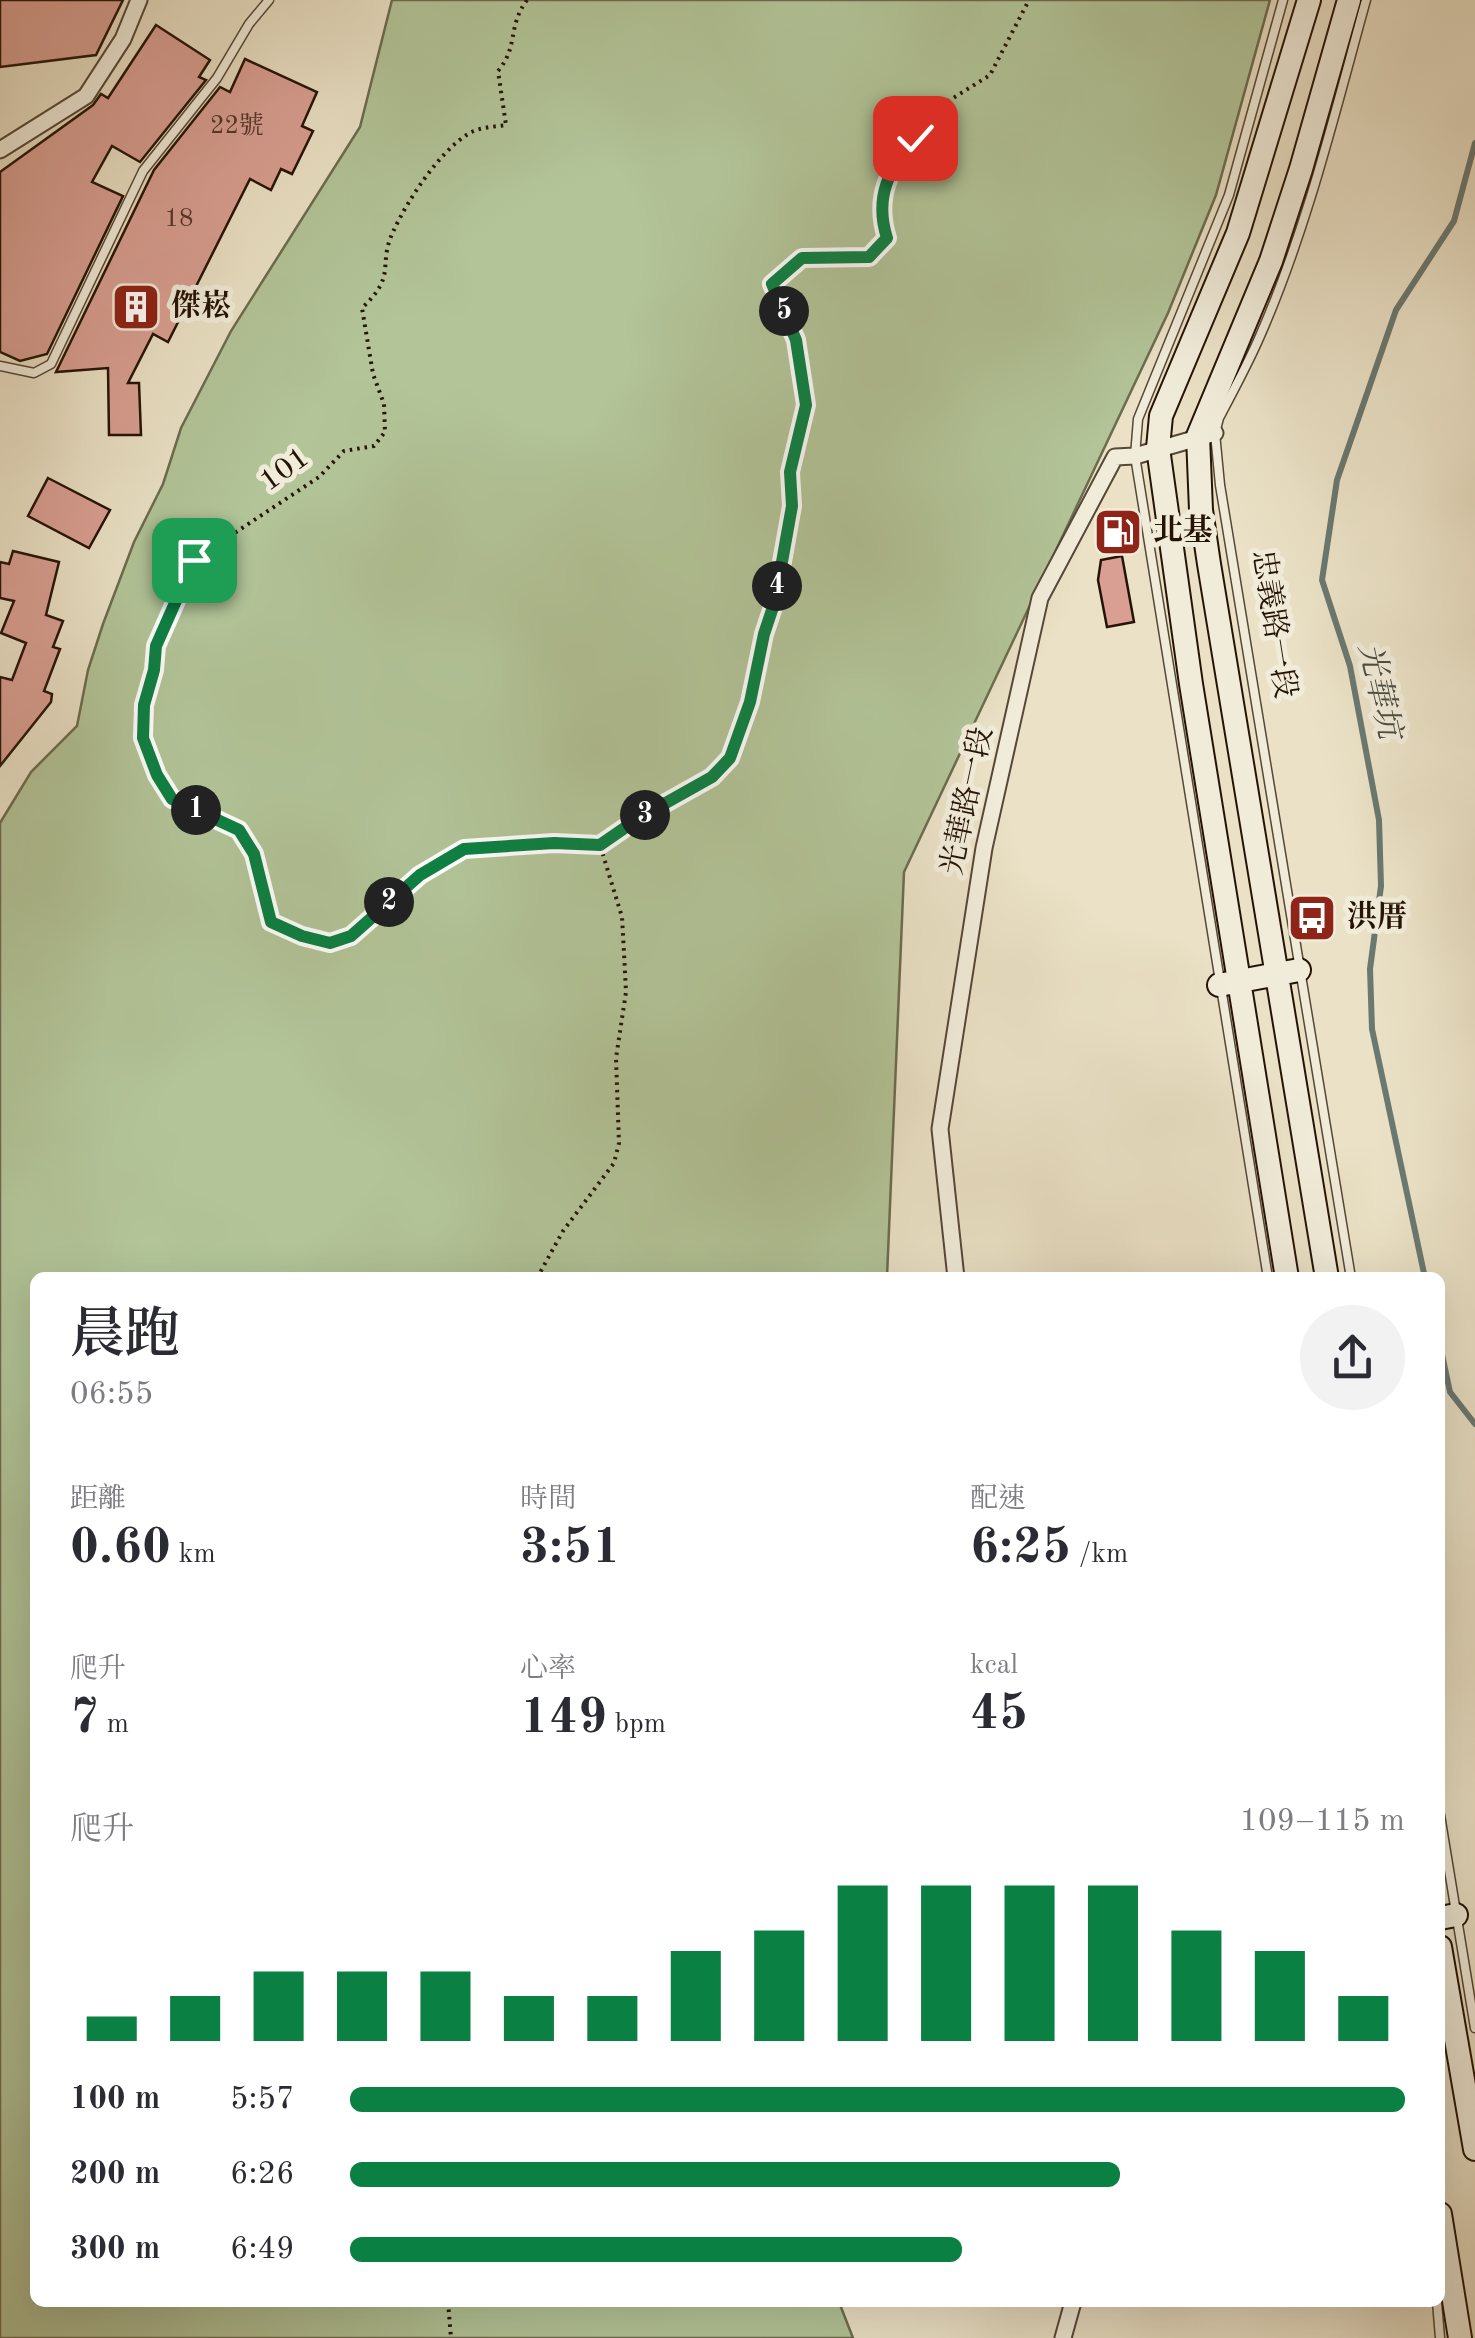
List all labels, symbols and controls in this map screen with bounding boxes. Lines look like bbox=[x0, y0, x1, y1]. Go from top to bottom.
pin bbox=[873, 96, 958, 181]
icon: check bbox=[888, 111, 943, 166]
house number: 22號 bbox=[210, 112, 264, 139]
house number: 18 bbox=[164, 207, 194, 232]
building icon: 傑崧 bbox=[110, 281, 162, 333]
pin: 5 bbox=[759, 286, 809, 336]
place label: 傑崧 bbox=[171, 289, 231, 322]
text: 5 bbox=[776, 297, 792, 325]
street label: 101 bbox=[255, 443, 315, 497]
fuel station icon: 北基 bbox=[1092, 506, 1144, 558]
place label: 北基 bbox=[1153, 514, 1213, 547]
pin bbox=[152, 518, 237, 603]
icon: arrive bbox=[167, 533, 222, 588]
street label: 忠義路一段 bbox=[1246, 547, 1303, 700]
pin: 4 bbox=[752, 561, 802, 611]
text: 4 bbox=[769, 572, 785, 600]
water label: 光華坑 bbox=[1352, 640, 1408, 746]
street label: 光華路一段 bbox=[935, 724, 998, 877]
pin: 1 bbox=[171, 785, 221, 835]
pin: 3 bbox=[620, 790, 670, 840]
text: 1 bbox=[188, 796, 204, 824]
text: 3 bbox=[637, 801, 653, 829]
pin: 2 bbox=[364, 877, 414, 927]
text: 2 bbox=[381, 888, 397, 916]
bus stop icon: 洪厝 bbox=[1286, 892, 1338, 944]
place label: 洪厝 bbox=[1347, 900, 1407, 933]
button: share bbox=[1300, 1305, 1405, 1410]
text: 晨跑 bbox=[70, 1310, 180, 1365]
text: 06:55 bbox=[70, 1379, 153, 1411]
text: 距離 bbox=[70, 1486, 126, 1514]
text: 時間 bbox=[520, 1486, 576, 1514]
text: 配速 bbox=[970, 1486, 1026, 1514]
text: 0.60 bbox=[70, 1524, 171, 1574]
text: 3:51 bbox=[520, 1524, 621, 1574]
text: 6:25 bbox=[970, 1524, 1071, 1574]
text: km bbox=[171, 1541, 216, 1569]
text: /km bbox=[1071, 1541, 1128, 1569]
text: kcal bbox=[970, 1652, 1018, 1680]
text: 爬升 bbox=[70, 1656, 126, 1684]
text: 心率 bbox=[520, 1656, 576, 1684]
text: 45 bbox=[970, 1690, 1028, 1740]
text: 7 bbox=[70, 1694, 99, 1744]
text: 149 bbox=[520, 1694, 607, 1744]
text: m bbox=[99, 1711, 129, 1739]
text: bpm bbox=[607, 1711, 666, 1739]
text: 109–115 m bbox=[1239, 1806, 1405, 1838]
text: 爬升 bbox=[70, 1815, 134, 1847]
text: 100 m bbox=[70, 2084, 160, 2116]
text: 5:57 bbox=[230, 2084, 295, 2116]
text: 200 m bbox=[70, 2159, 160, 2191]
text: 6:26 bbox=[230, 2159, 295, 2191]
text: 300 m bbox=[70, 2234, 160, 2266]
text: 6:49 bbox=[230, 2234, 295, 2266]

